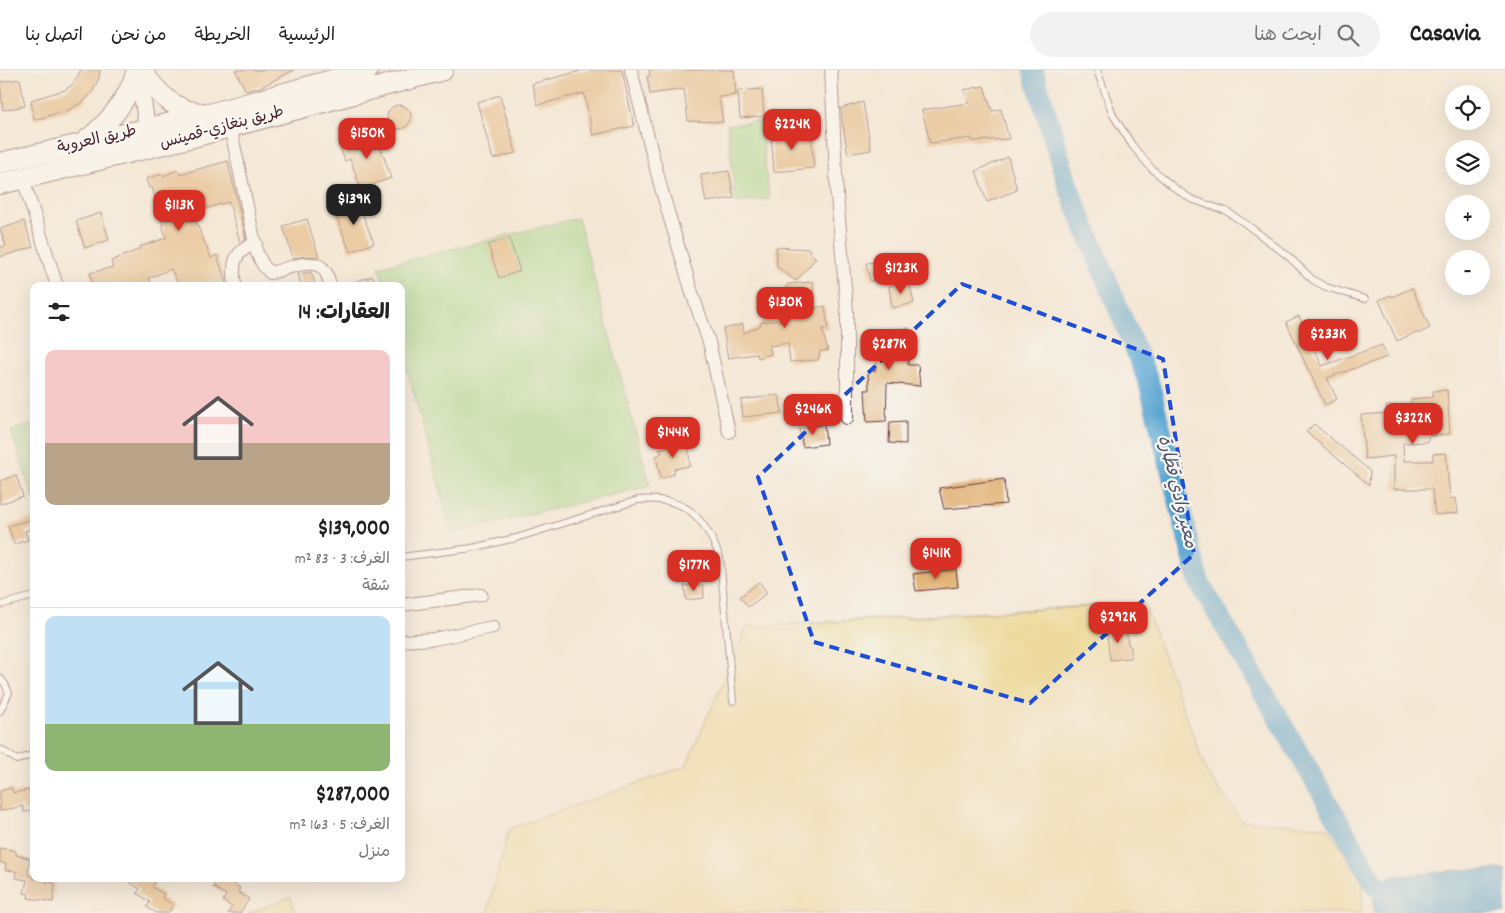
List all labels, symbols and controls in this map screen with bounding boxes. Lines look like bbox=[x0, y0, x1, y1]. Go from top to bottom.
search box bbox=[1030, 12, 1380, 57]
text: Casavia bbox=[1410, 18, 1480, 52]
icon: search bbox=[1334, 21, 1362, 49]
text: ابحث هنا bbox=[1254, 23, 1322, 50]
text: اتصل بنا bbox=[25, 24, 83, 49]
text: من نحن bbox=[111, 24, 167, 49]
text: الخريطة bbox=[195, 24, 251, 49]
text: الرئيسية bbox=[279, 24, 335, 49]
map controls bbox=[1445, 85, 1490, 295]
button: locate bbox=[1445, 85, 1490, 130]
street label: طريق بنغازي-قمينس bbox=[157, 100, 287, 156]
pin: $224K bbox=[757, 108, 827, 151]
text: $224K bbox=[774, 113, 810, 136]
pin: $150K bbox=[332, 118, 402, 160]
street label: طريق العروبة bbox=[55, 120, 139, 160]
text: $150K bbox=[349, 122, 385, 145]
button: layers bbox=[1445, 140, 1490, 185]
pin: $139K bbox=[319, 184, 389, 226]
text: $139K bbox=[337, 188, 371, 211]
pin: $113K bbox=[144, 190, 214, 232]
text: $113K bbox=[164, 194, 194, 217]
button: + bbox=[1445, 195, 1490, 240]
button: − bbox=[1445, 250, 1490, 295]
pin: $123K bbox=[866, 252, 936, 295]
text: $123K bbox=[884, 257, 918, 280]
pin: $130K bbox=[750, 286, 820, 329]
text: $130K bbox=[768, 291, 802, 314]
icon: filters bbox=[45, 298, 73, 326]
text: العقارات: 14 bbox=[298, 299, 390, 329]
pin: $233K bbox=[1293, 318, 1363, 361]
text: $233K bbox=[1310, 323, 1346, 346]
pin: $287K bbox=[854, 328, 924, 371]
text: $287K bbox=[871, 333, 907, 356]
icon: home bbox=[173, 383, 263, 473]
pin: $246K bbox=[778, 394, 848, 436]
text: $246K bbox=[795, 398, 831, 421]
pin: $322K bbox=[1378, 402, 1448, 445]
text: $322K bbox=[1395, 407, 1431, 430]
pin: $144K bbox=[638, 416, 708, 459]
text: $144K bbox=[657, 421, 689, 444]
water label: معبر وادي قطّارة bbox=[1150, 433, 1202, 551]
text: $139,000 bbox=[317, 515, 390, 545]
pin: $141K bbox=[901, 538, 971, 580]
text: $141K bbox=[921, 542, 951, 565]
text: الغرف: 3 · 83 m² bbox=[295, 548, 390, 571]
pin: $177K bbox=[659, 550, 729, 592]
text: $177K bbox=[678, 554, 710, 577]
text: شقة bbox=[362, 575, 390, 598]
pin: $292K bbox=[1083, 602, 1153, 644]
text: $292K bbox=[1100, 606, 1136, 629]
icon: home bbox=[173, 648, 263, 738]
text: $287,000 bbox=[315, 781, 390, 811]
text: الغرف: 5 · 163 m² bbox=[289, 814, 390, 837]
text: منزل bbox=[358, 841, 390, 864]

